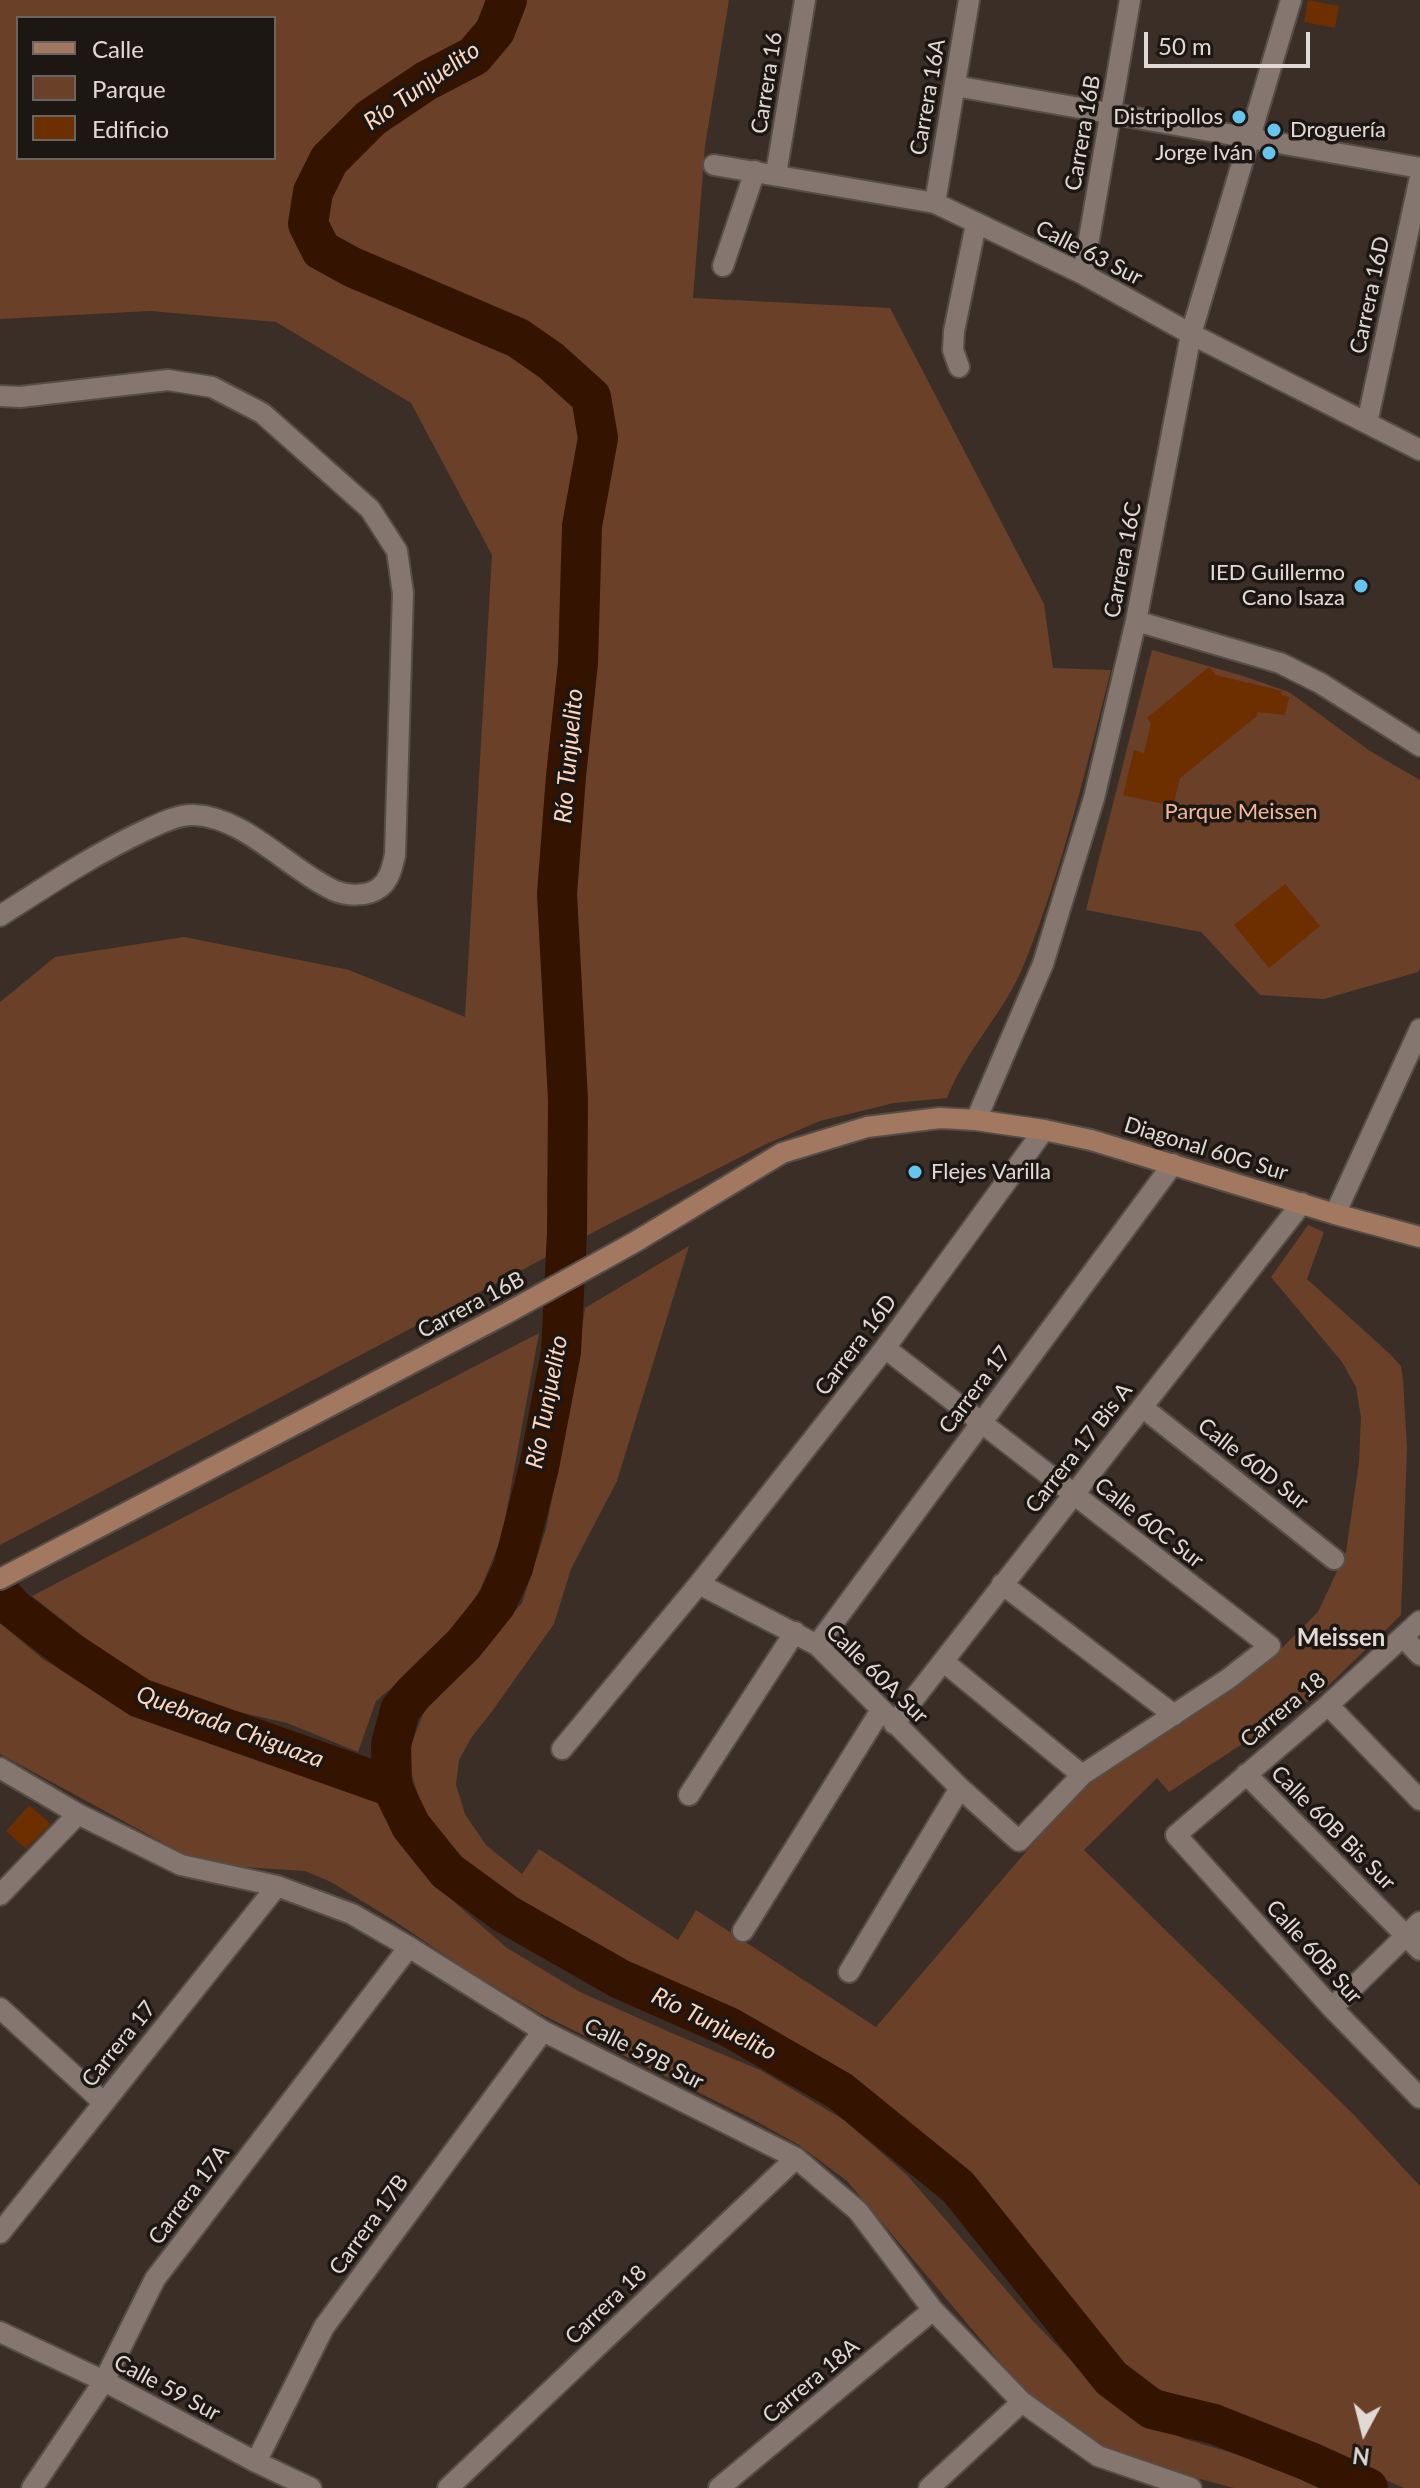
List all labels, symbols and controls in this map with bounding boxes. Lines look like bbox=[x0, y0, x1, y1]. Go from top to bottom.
legend bbox=[16, 16, 276, 160]
scale bar bbox=[1148, 16, 1314, 66]
street label: Carrera 16 bbox=[746, 30, 788, 136]
text: 50 m bbox=[1158, 31, 1212, 60]
text: Calle bbox=[92, 34, 144, 63]
water label: Río Tunjuelito bbox=[358, 35, 486, 137]
street label: Carrera 16A bbox=[905, 37, 951, 157]
street label: Carrera 16B bbox=[1060, 73, 1106, 193]
text: Parque bbox=[92, 74, 166, 103]
place label: Distripollos bbox=[1113, 104, 1223, 130]
marker: Distripollos bbox=[1230, 108, 1248, 126]
text: Edificio bbox=[92, 114, 169, 143]
place label: Droguería bbox=[1290, 117, 1386, 143]
marker: Droguería bbox=[1265, 121, 1283, 139]
place label: Jorge Iván bbox=[1155, 140, 1253, 166]
marker: Jorge Iván bbox=[1260, 144, 1278, 162]
street label: Calle 63 Sur bbox=[1031, 215, 1147, 291]
street label: Carrera 16D bbox=[1345, 234, 1395, 356]
street label: Carrera 16C bbox=[1099, 500, 1147, 620]
place label: IED Guillermo Cano Isaza bbox=[1210, 560, 1345, 612]
marker: IED Guillermo Cano Isaza bbox=[1352, 577, 1370, 595]
water label: Río Tunjuelito bbox=[549, 687, 589, 825]
park label: Parque Meissen bbox=[1164, 799, 1318, 825]
street label: Diagonal 60G Sur bbox=[1121, 1112, 1291, 1186]
place label: Flejes Varilla bbox=[931, 1159, 1051, 1185]
marker: Flejes Varilla bbox=[906, 1163, 924, 1181]
street label: Carrera 16B bbox=[413, 1266, 529, 1344]
street label: Carrera 16D bbox=[810, 1289, 902, 1401]
water label: Río Tunjuelito bbox=[520, 1333, 574, 1471]
street label: Carrera 17 bbox=[934, 1341, 1016, 1439]
street label: Carrera 17 Bis A bbox=[1020, 1378, 1138, 1518]
street label: Calle 60D Sur bbox=[1192, 1413, 1314, 1515]
street label: Calle 60C Sur bbox=[1089, 1472, 1209, 1574]
street label: Calle 60A Sur bbox=[821, 1619, 933, 1729]
district label: Meissen bbox=[1297, 1624, 1385, 1652]
street label: Carrera 18 bbox=[1235, 1667, 1331, 1753]
water label: Quebrada Chiguaza bbox=[132, 1680, 328, 1774]
street label: Calle 60B Bis Sur bbox=[1265, 1760, 1401, 1896]
street label: Calle 60B Sur bbox=[1260, 1895, 1368, 2009]
water label: Río Tunjuelito bbox=[647, 1981, 781, 2067]
street label: Carrera 17 bbox=[76, 1996, 162, 2092]
street label: Calle 59B Sur bbox=[580, 2013, 708, 2095]
street label: Carrera 17A bbox=[143, 2140, 235, 2250]
street label: Carrera 17B bbox=[324, 2170, 414, 2280]
street label: Carrera 18 bbox=[560, 2260, 652, 2350]
street label: Carrera 18A bbox=[757, 2333, 865, 2429]
street label: Calle 59 Sur bbox=[109, 2349, 225, 2427]
north arrow bbox=[1324, 2392, 1404, 2472]
text: N bbox=[1351, 2442, 1371, 2471]

